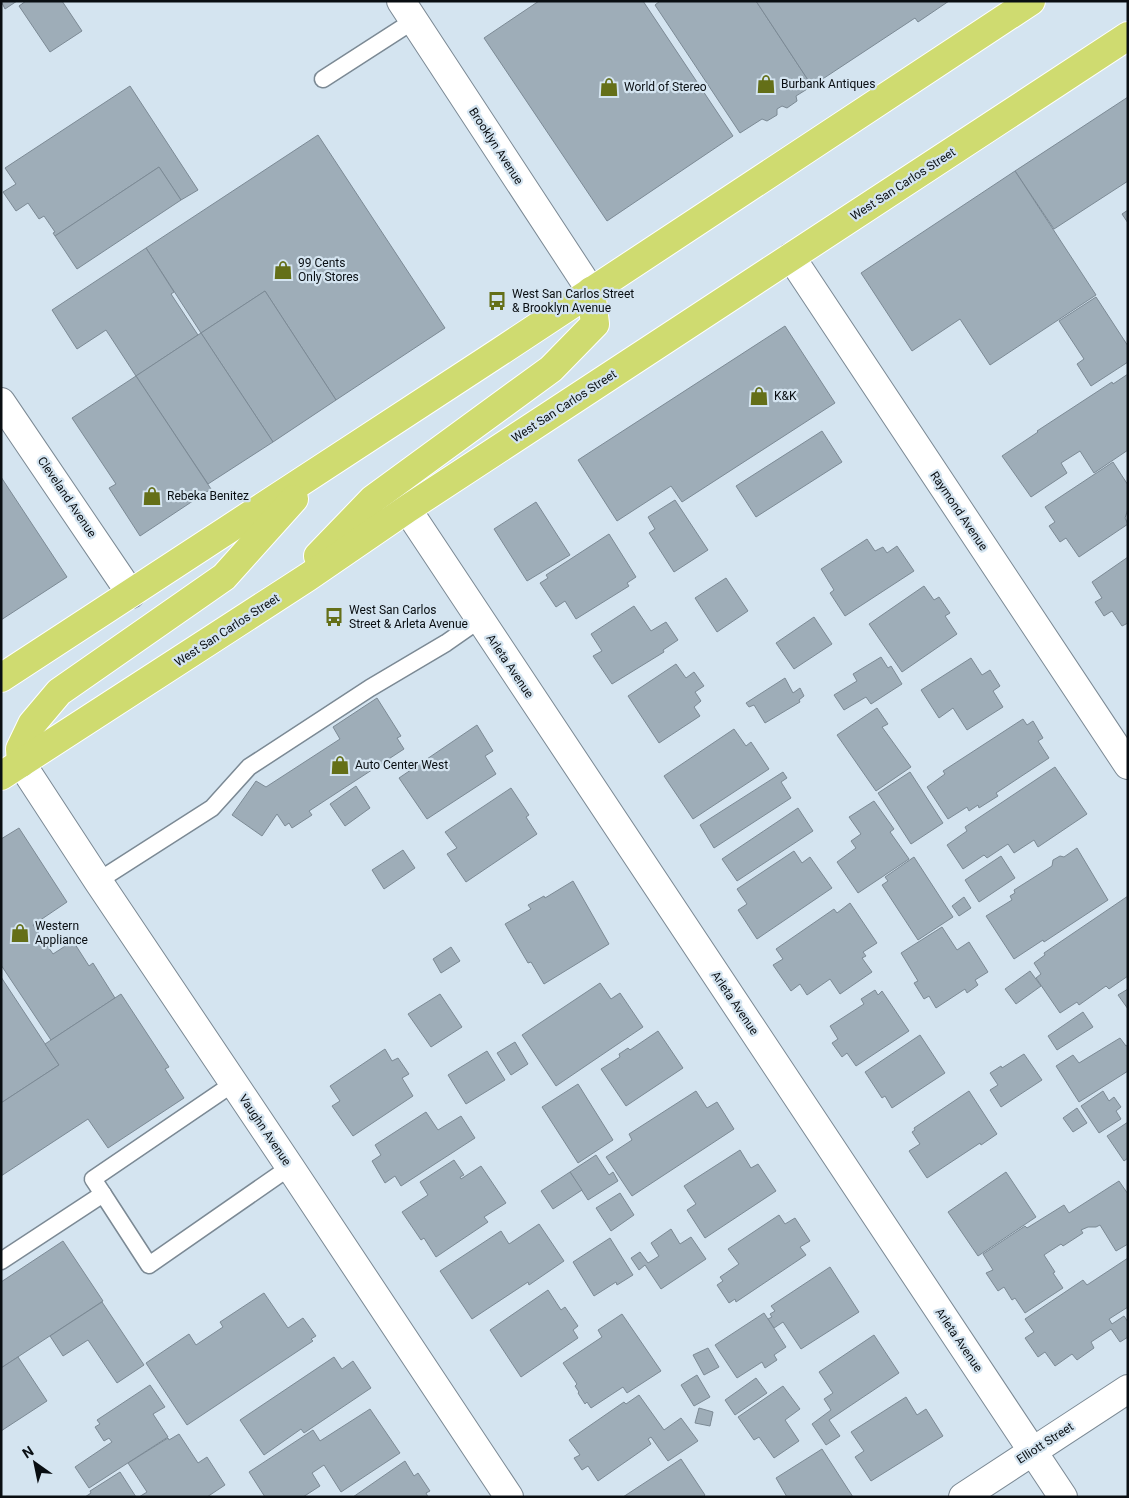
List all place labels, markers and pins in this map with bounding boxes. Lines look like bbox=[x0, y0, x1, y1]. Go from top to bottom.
shop icon: Burbank Antiques bbox=[755, 73, 777, 95]
shop icon: World of Stereo bbox=[598, 76, 620, 98]
place label: Burbank Antiques bbox=[781, 77, 875, 91]
place label: World of Stereo bbox=[624, 80, 707, 94]
place label: 99 Cents Only Stores bbox=[298, 256, 359, 284]
shop icon: 99 Cents Only Stores bbox=[272, 259, 294, 281]
place label: West San Carlos Street & Brooklyn Avenue bbox=[512, 287, 634, 315]
bus stop icon: West San Carlos Street & Brooklyn Avenue bbox=[486, 290, 508, 312]
shop icon: K&K bbox=[748, 385, 770, 407]
place label: K&K bbox=[774, 389, 797, 403]
shop icon: Rebeka Benitez bbox=[141, 485, 163, 507]
place label: Rebeka Benitez bbox=[167, 489, 249, 503]
place label: West San Carlos Street & Arleta Avenue bbox=[349, 603, 468, 631]
bus stop icon: West San Carlos Street & Arleta Avenue bbox=[323, 606, 345, 628]
shop icon: Auto Center West bbox=[329, 754, 351, 776]
place label: Auto Center West bbox=[355, 758, 448, 772]
place label: Western Appliance bbox=[35, 919, 88, 947]
shop icon: Western Appliance bbox=[9, 922, 31, 944]

